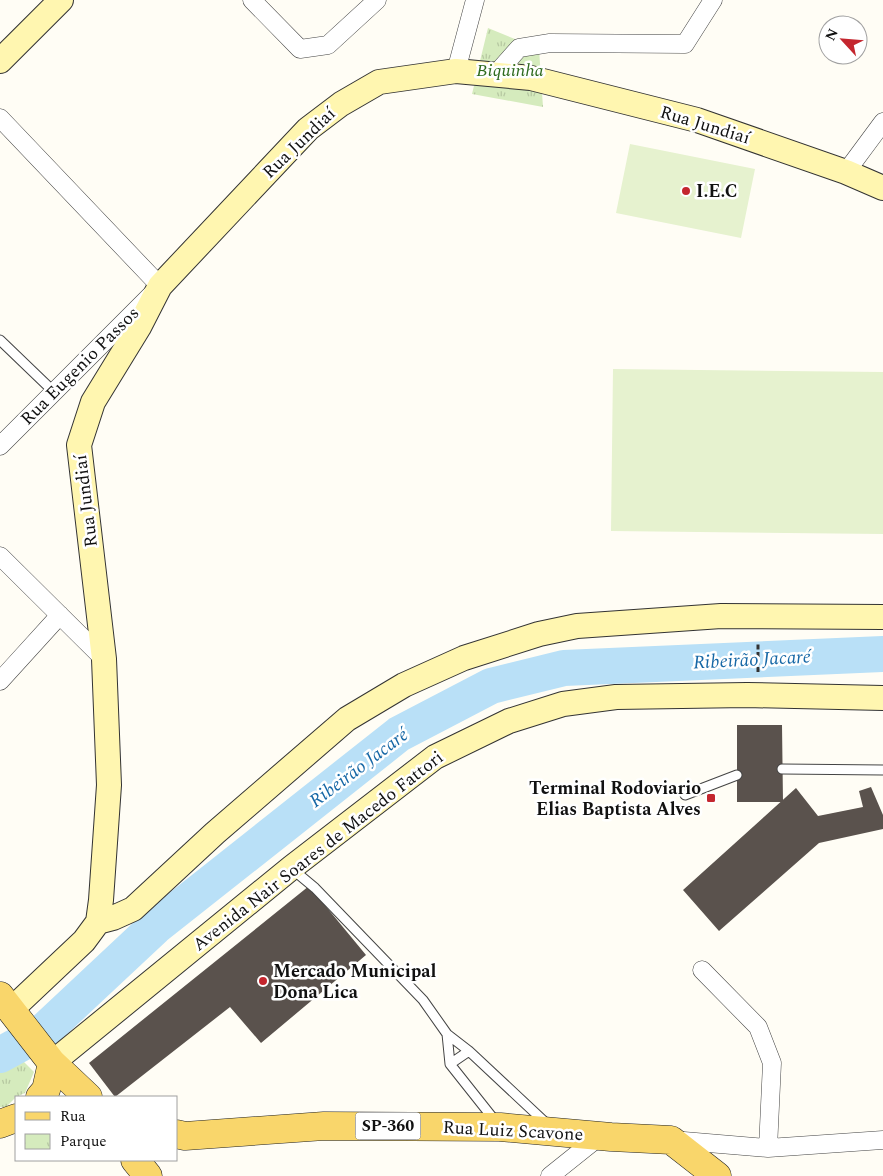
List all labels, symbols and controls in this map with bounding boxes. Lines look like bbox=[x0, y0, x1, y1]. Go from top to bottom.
north arrow bbox=[818, 15, 868, 65]
text: N bbox=[820, 25, 844, 44]
park label: Biquinha bbox=[476, 57, 544, 84]
street label: Rua Jundiaí bbox=[657, 99, 755, 152]
street label: Rua Jundiaí bbox=[256, 100, 343, 185]
place label: I.E.C bbox=[696, 178, 738, 205]
marker: I.E.C bbox=[680, 185, 692, 197]
street label: Rua Eugenio Passos bbox=[14, 300, 146, 432]
street label: Rua Jundiaí bbox=[67, 452, 105, 549]
water label: Ribeirão Jacaré bbox=[692, 642, 813, 678]
water label: Ribeirão Jacaré bbox=[303, 720, 416, 815]
street label: Avenida Nair Soares de Macedo Fattori bbox=[187, 744, 449, 958]
place label: Terminal Rodoviario Elias Baptista Alves bbox=[529, 775, 701, 823]
marker: Terminal Rodoviario Elias Baptista Alves bbox=[705, 792, 717, 804]
place label: Mercado Municipal Dona Lica bbox=[273, 958, 436, 1006]
marker: Mercado Municipal Dona Lica bbox=[257, 975, 269, 987]
legend bbox=[15, 1096, 178, 1161]
text: Rua bbox=[60, 1105, 86, 1128]
road number: SP-360 bbox=[356, 1112, 420, 1140]
street label: Rua Luiz Scavone bbox=[442, 1114, 584, 1148]
text: Parque bbox=[60, 1130, 107, 1153]

